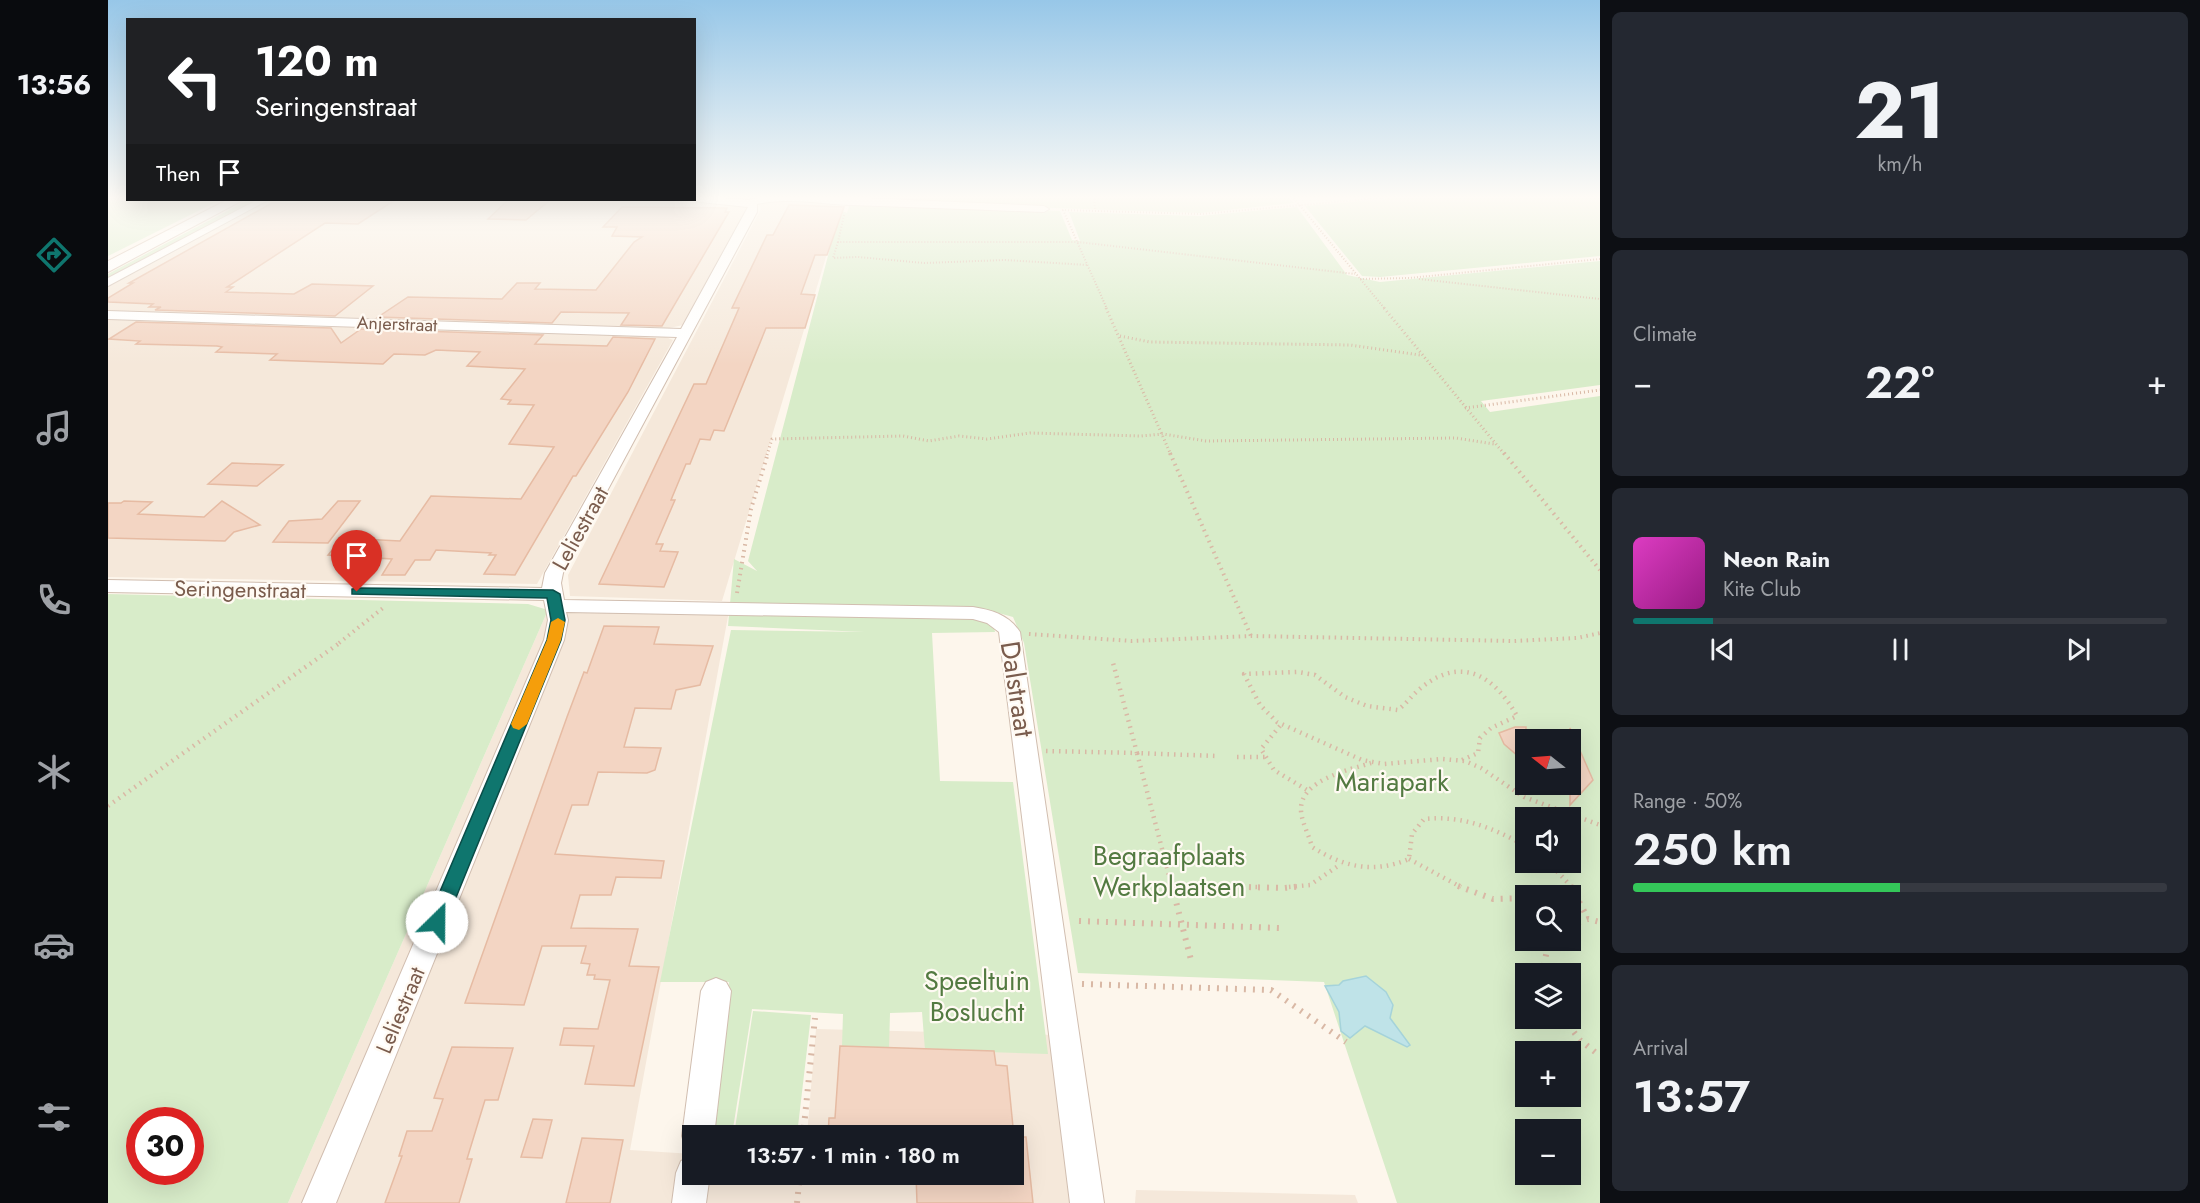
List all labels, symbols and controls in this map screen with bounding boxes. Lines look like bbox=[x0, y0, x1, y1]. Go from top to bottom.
text: 120 m bbox=[255, 31, 379, 92]
icon: left bbox=[156, 42, 234, 120]
text: 21 bbox=[1855, 55, 1945, 167]
text: 13:56 bbox=[17, 65, 91, 104]
text: Seringenstraat bbox=[255, 87, 417, 126]
text: km/h bbox=[1877, 150, 1923, 179]
icon: arrive bbox=[213, 156, 246, 189]
text: Then bbox=[156, 157, 201, 189]
icon: directions bbox=[33, 234, 75, 276]
street label: Anjerstraat bbox=[356, 310, 438, 338]
text: Climate bbox=[1633, 320, 1697, 349]
text: 22° bbox=[1865, 350, 1934, 415]
text: − bbox=[1633, 359, 1652, 406]
text: + bbox=[2147, 359, 2167, 406]
icon: music bbox=[33, 407, 75, 449]
street label: Leliestraat bbox=[544, 480, 617, 576]
pin bbox=[331, 530, 382, 592]
icon: arrive bbox=[340, 539, 373, 572]
text: Neon Rain bbox=[1723, 543, 1830, 575]
street label: Seringenstraat bbox=[174, 572, 307, 606]
text: Kite Club bbox=[1723, 575, 1801, 604]
icon: phone bbox=[33, 579, 75, 621]
icon: previous bbox=[1706, 633, 1739, 666]
icon: pause bbox=[1884, 633, 1917, 666]
icon: next bbox=[2062, 633, 2095, 666]
street label: Dalstraat bbox=[991, 638, 1044, 740]
north arrow bbox=[1515, 729, 1581, 795]
map controls bbox=[1515, 729, 1581, 1185]
icon: climate bbox=[33, 751, 75, 793]
park label: Mariapark bbox=[1335, 762, 1449, 801]
text: Range · 50% bbox=[1633, 787, 1742, 816]
button: sound bbox=[1515, 807, 1581, 873]
text: 250 km bbox=[1633, 817, 1792, 882]
park label: Begraafplaats Werkplaatsen bbox=[1093, 836, 1245, 906]
button: search bbox=[1515, 885, 1581, 951]
position arrow bbox=[405, 890, 469, 954]
icon: car bbox=[33, 924, 75, 966]
street label: Leliestraat bbox=[367, 961, 433, 1058]
park label: Speeltuin Boslucht bbox=[924, 961, 1030, 1031]
button: layers bbox=[1515, 963, 1581, 1029]
text: Arrival bbox=[1633, 1034, 1688, 1063]
button: + bbox=[1515, 1041, 1581, 1107]
text: 13:57 bbox=[1633, 1064, 1750, 1129]
icon: filters bbox=[33, 1096, 75, 1138]
speed limit sign: 30 bbox=[126, 1107, 204, 1185]
button: − bbox=[1515, 1119, 1581, 1185]
text: 13:57 · 1 min · 180 m bbox=[746, 1139, 960, 1171]

